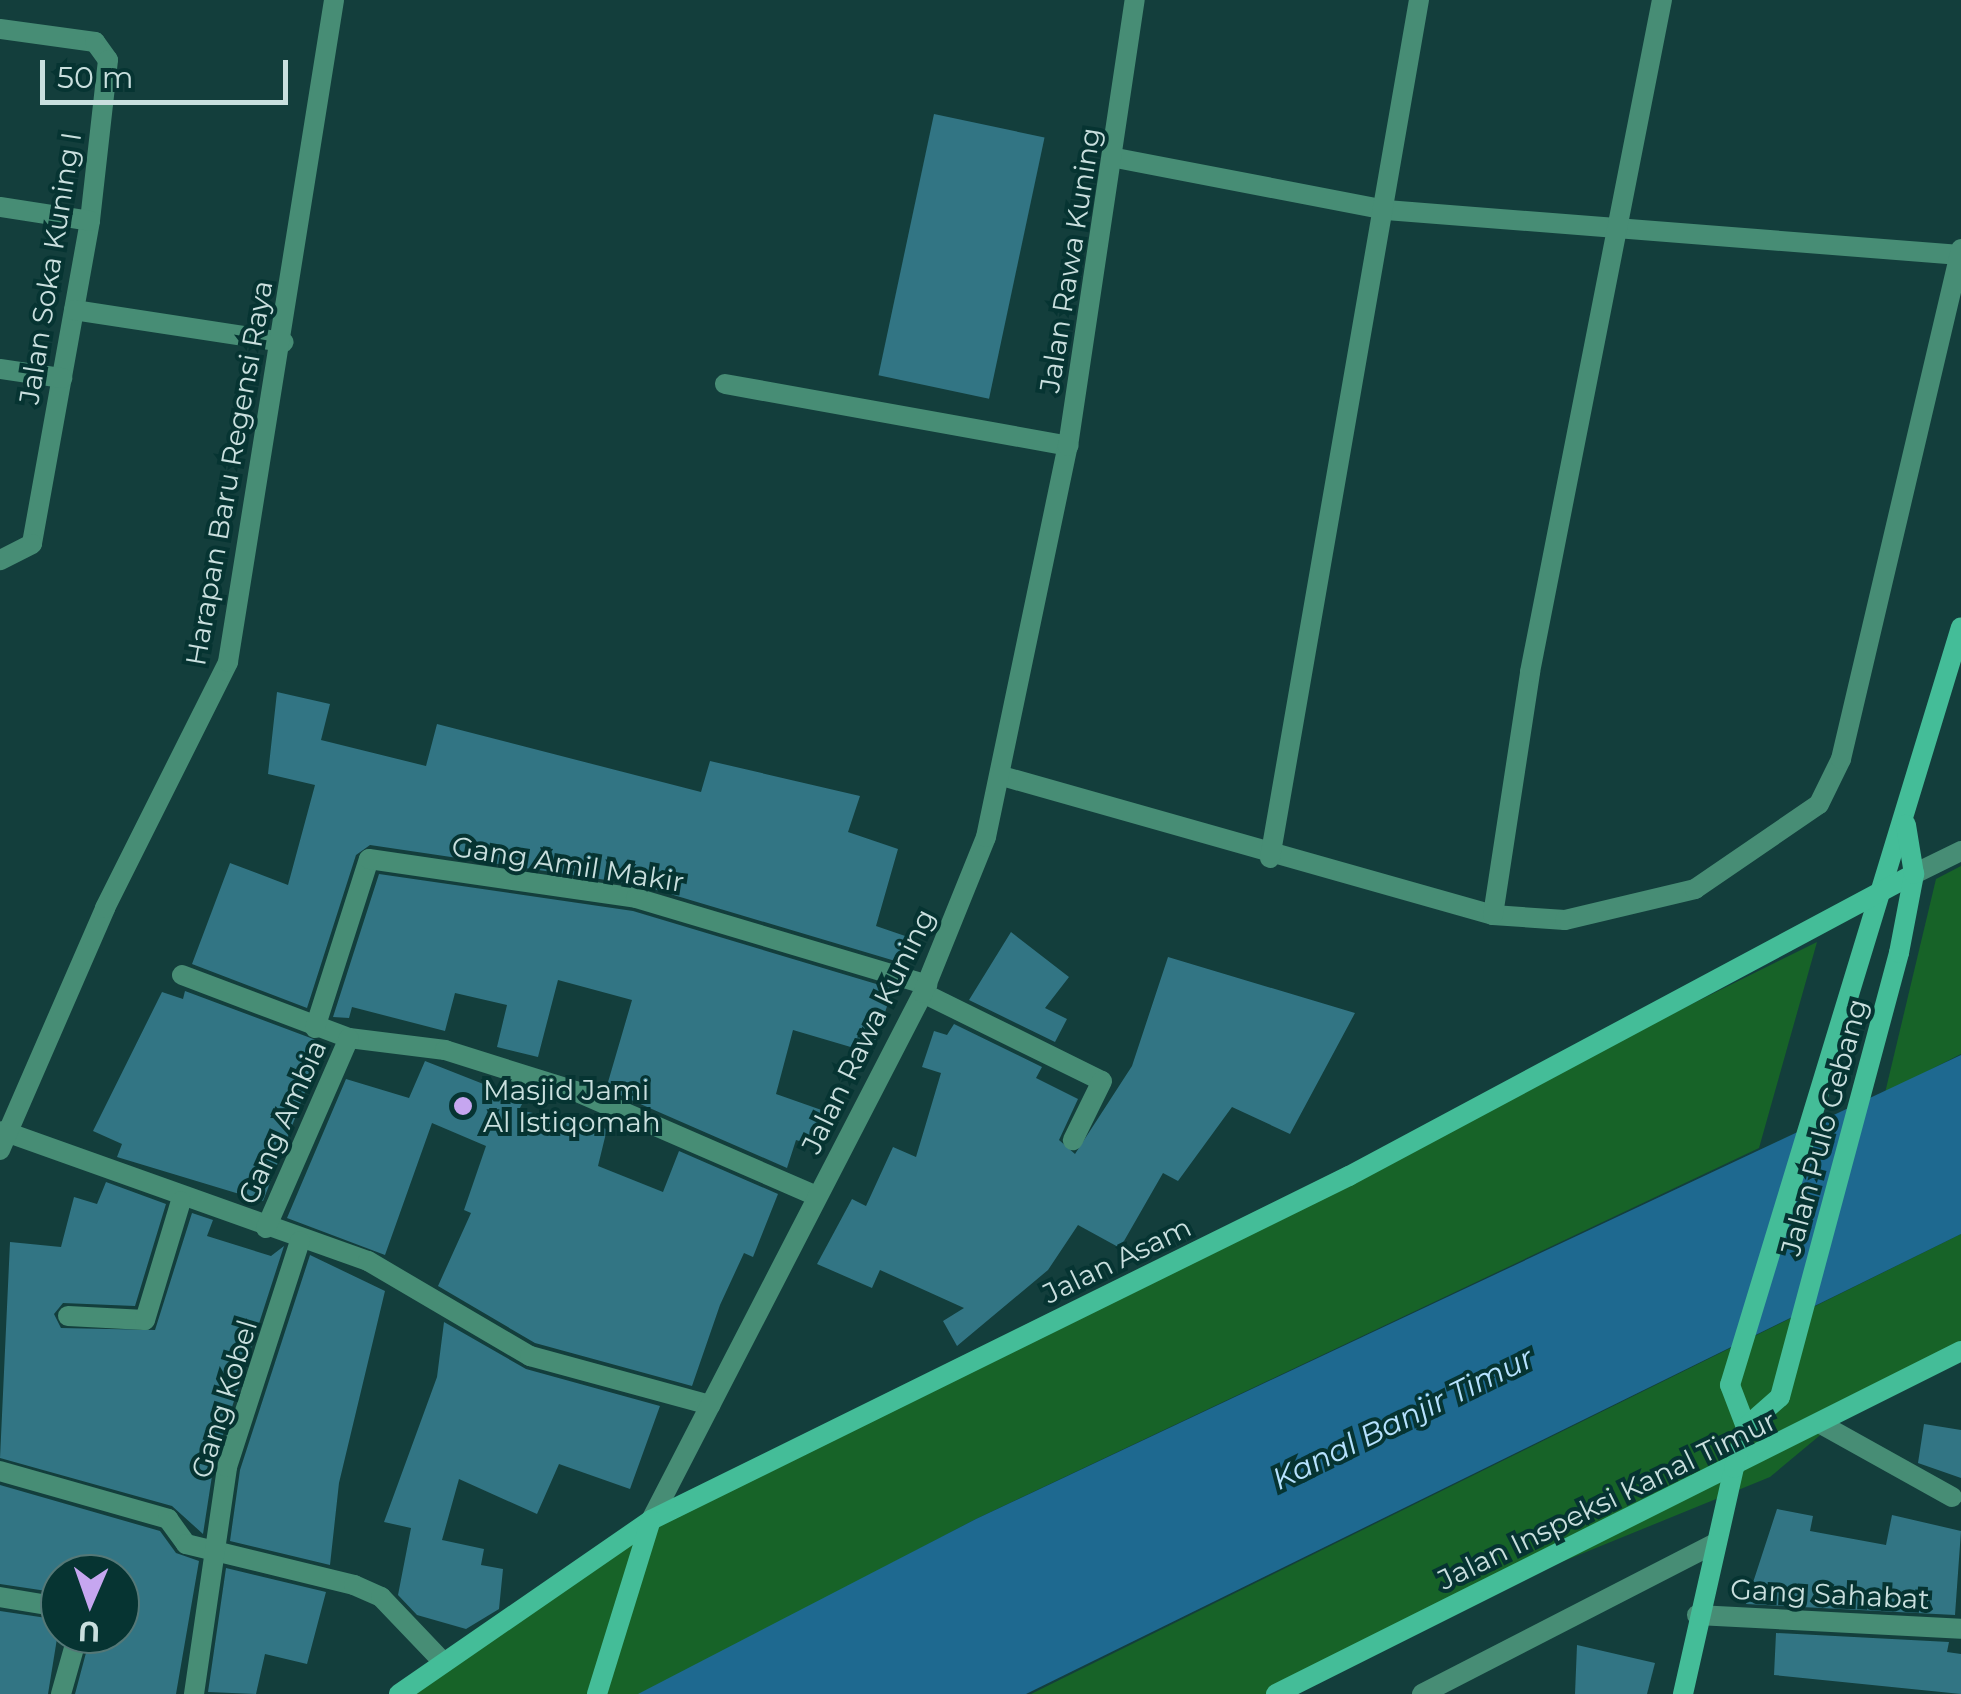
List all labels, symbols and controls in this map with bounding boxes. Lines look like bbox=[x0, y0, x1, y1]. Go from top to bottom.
scale bar bbox=[45, 40, 292, 102]
text: 50 m bbox=[57, 59, 134, 96]
street label: Jalan Rawa Kuning bbox=[1032, 125, 1108, 395]
street label: Jalan Soka Kuning I bbox=[12, 130, 88, 406]
street label: Harapan Baru Regensi Raya bbox=[179, 278, 279, 668]
street label: Gang Amil Makir bbox=[450, 829, 686, 899]
street label: Jalan Rawa Kuning bbox=[794, 903, 942, 1159]
street label: Jalan Pulo Gebang bbox=[1774, 995, 1874, 1259]
street label: Gang Ambia bbox=[231, 1035, 333, 1209]
place label: Masjid Jami Al Istiqomah bbox=[483, 1073, 661, 1139]
marker: Masjid Jami Al Istiqomah bbox=[452, 1095, 474, 1117]
street label: Jalan Asam bbox=[1037, 1210, 1197, 1310]
street label: Gang Kobel bbox=[184, 1316, 264, 1482]
water label: Kanal Banjir Timur bbox=[1266, 1340, 1540, 1498]
street label: Jalan Inspeksi Kanal Timur bbox=[1432, 1403, 1782, 1597]
north arrow bbox=[40, 1554, 140, 1654]
street label: Gang Sahabat bbox=[1729, 1572, 1931, 1616]
text: U bbox=[77, 1615, 101, 1649]

